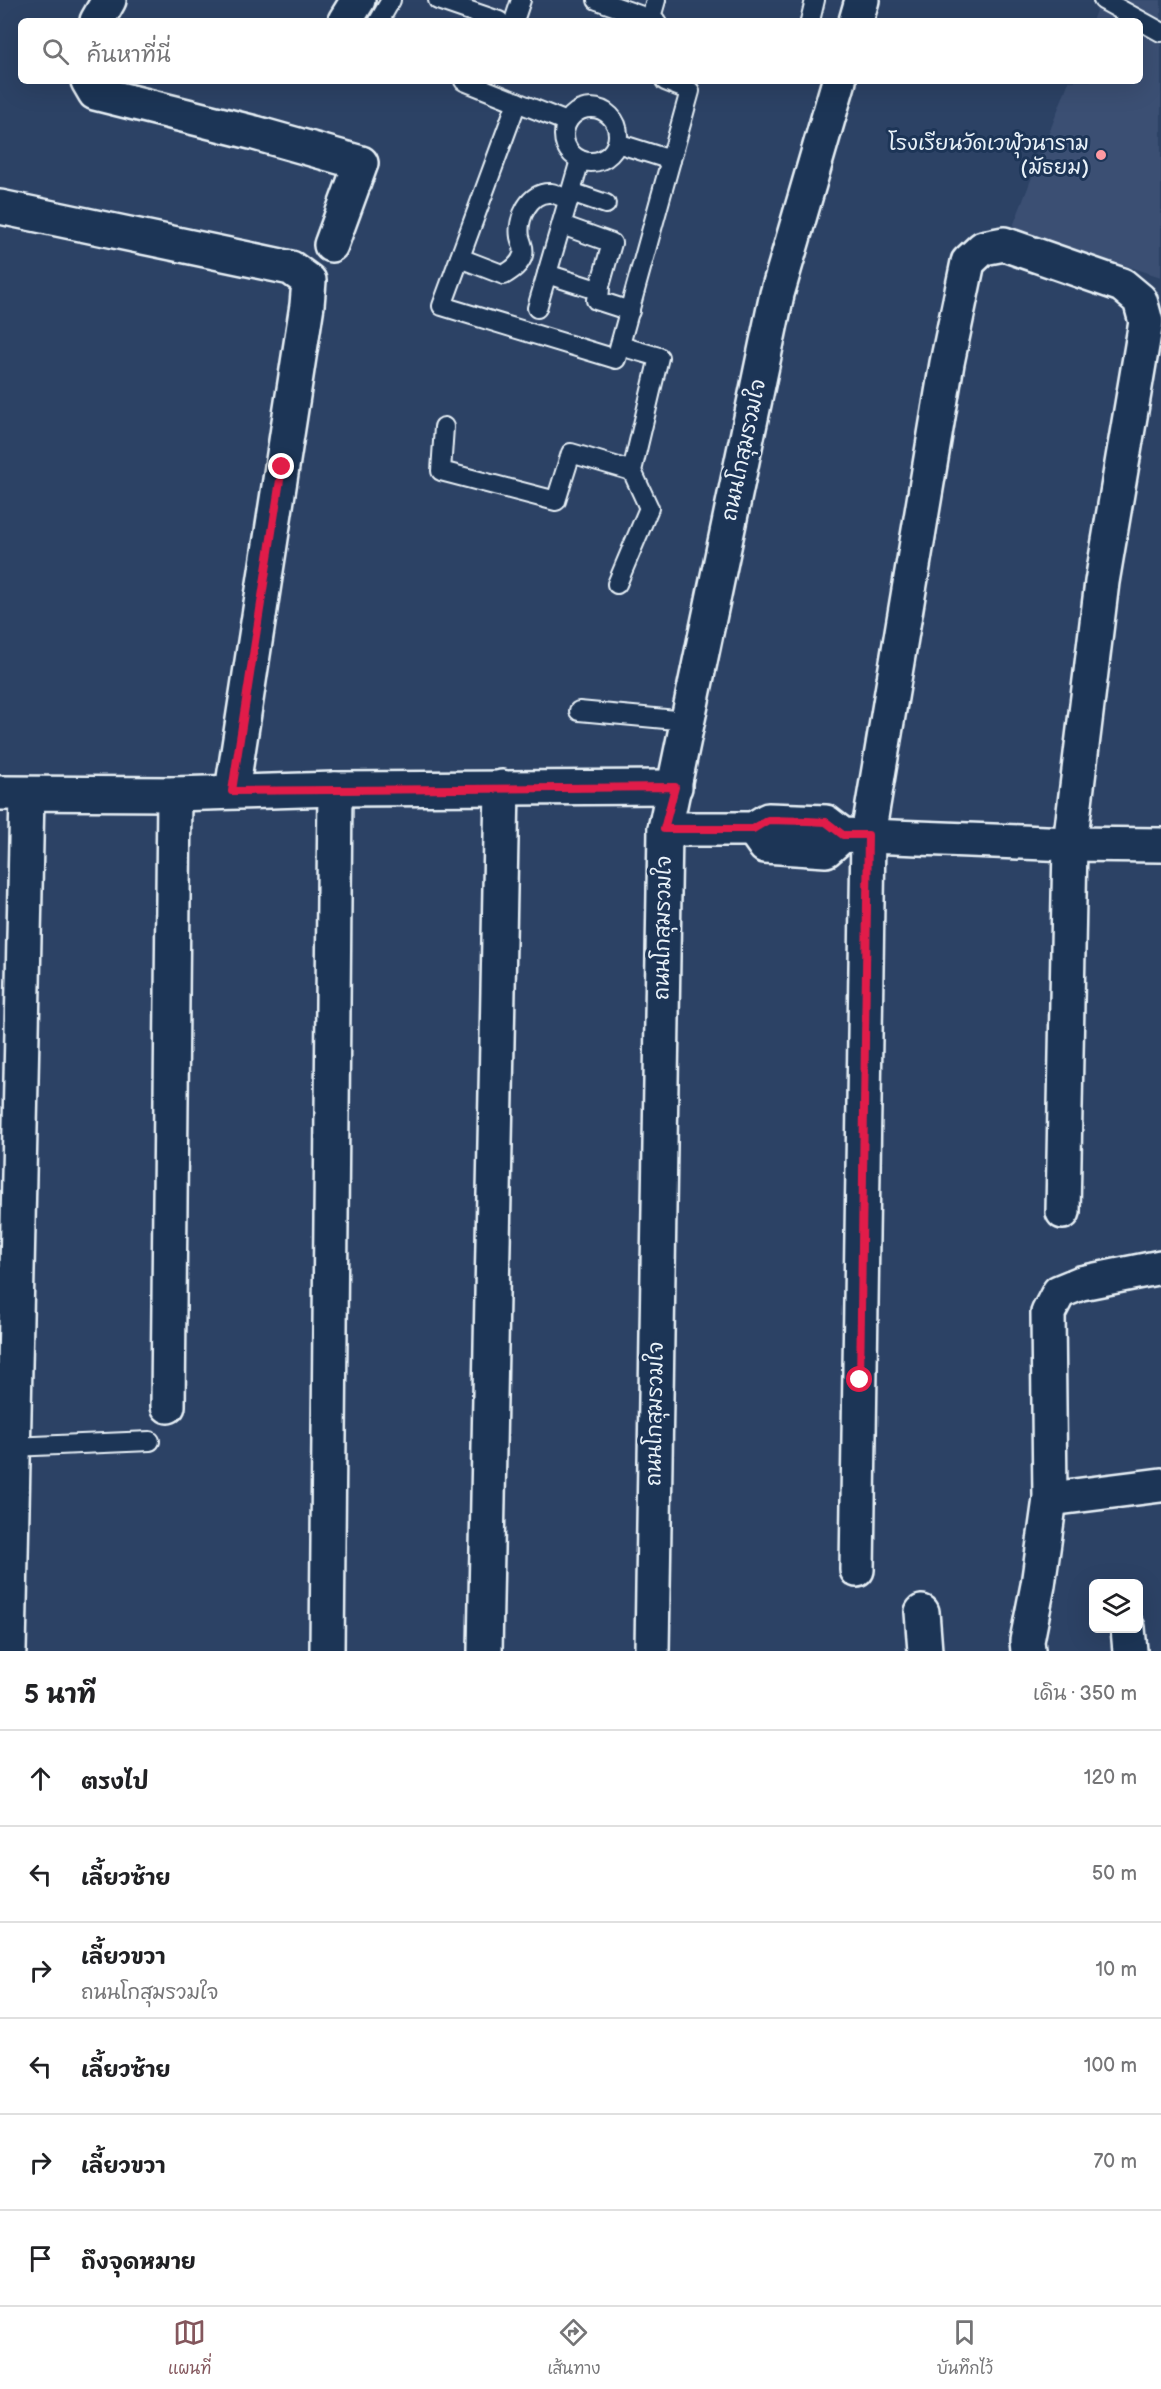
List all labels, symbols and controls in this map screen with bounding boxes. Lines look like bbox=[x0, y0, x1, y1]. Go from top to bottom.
search box bbox=[18, 18, 1143, 84]
icon: search bbox=[39, 35, 72, 68]
text: ค้นหาที่นี่ bbox=[87, 42, 171, 69]
place label: โรงเรียนวัดเวฬุวนาราม (มัธยม) bbox=[888, 130, 1089, 180]
marker: โรงเรียนวัดเวฬุวนาราม (มัธยม) bbox=[1094, 148, 1108, 162]
street label: ถนนโกสุมรวมใจ bbox=[716, 377, 774, 524]
route end bbox=[268, 453, 294, 479]
street label: ถนนโกสุมรวมใจ bbox=[648, 856, 680, 1000]
street label: ถนนโกสุมรวมใจ bbox=[640, 1342, 672, 1486]
route start bbox=[846, 1366, 872, 1392]
map controls bbox=[1089, 1579, 1143, 1633]
button: layers bbox=[1089, 1579, 1143, 1633]
text: 5 นาที bbox=[24, 1680, 96, 1711]
text: เดิน · 350 m bbox=[1033, 1682, 1137, 1706]
icon: ahead bbox=[24, 1762, 57, 1795]
text: 120 m bbox=[1084, 1766, 1137, 1790]
text: ตรงไป bbox=[81, 1769, 149, 1796]
icon: left bbox=[24, 1858, 57, 1891]
text: 50 m bbox=[1092, 1862, 1137, 1886]
text: เลี้ยวซ้าย bbox=[81, 1865, 171, 1892]
text: เลี้ยวขวา bbox=[81, 1944, 165, 1971]
icon: right bbox=[24, 1954, 57, 1987]
text: 10 m bbox=[1096, 1958, 1137, 1982]
text: ถนนโกสุมรวมใจ bbox=[81, 1981, 218, 2005]
icon: left bbox=[24, 2050, 57, 2083]
text: 100 m bbox=[1084, 2054, 1137, 2078]
text: เลี้ยวซ้าย bbox=[81, 2057, 171, 2084]
icon: right bbox=[24, 2146, 57, 2179]
text: 70 m bbox=[1093, 2150, 1137, 2174]
text: เลี้ยวขวา bbox=[81, 2153, 165, 2180]
icon: arrive bbox=[24, 2242, 57, 2275]
text: ถึงจุดหมาย bbox=[81, 2249, 196, 2276]
tab: แผนที่ bbox=[168, 2316, 211, 2380]
tab: เส้นทาง bbox=[547, 2316, 600, 2380]
tab: บันทึกไว้ bbox=[937, 2316, 993, 2380]

